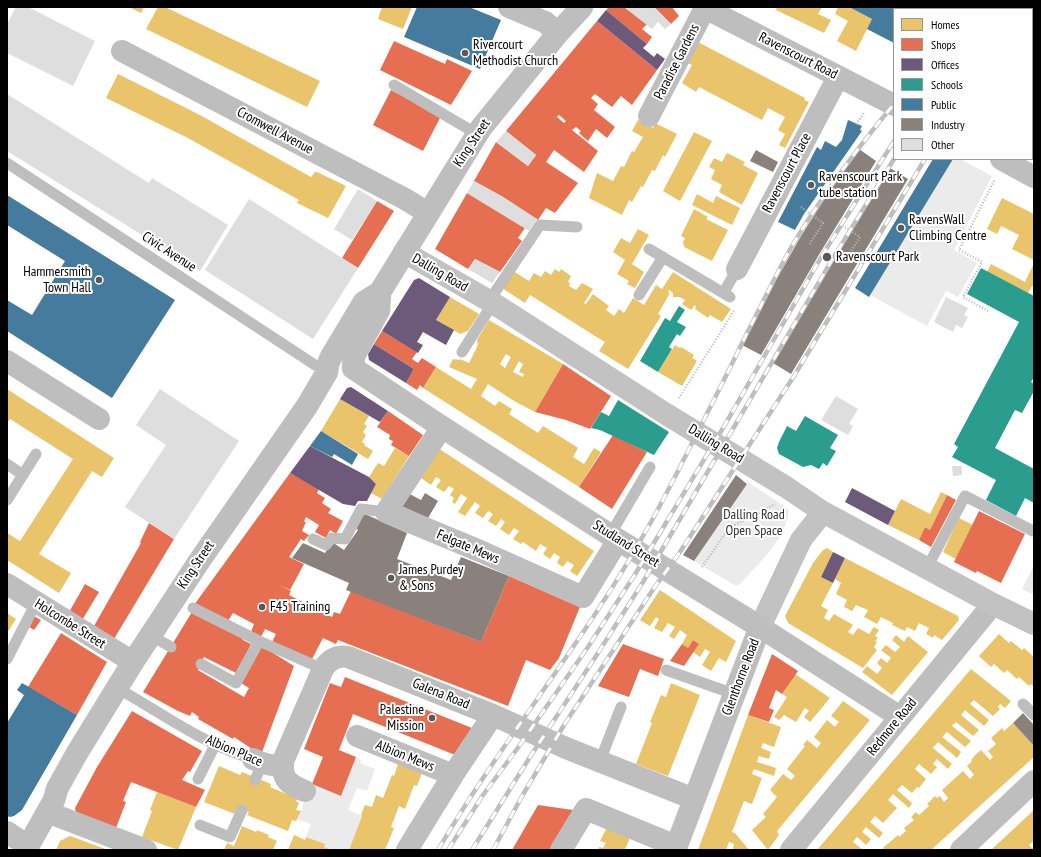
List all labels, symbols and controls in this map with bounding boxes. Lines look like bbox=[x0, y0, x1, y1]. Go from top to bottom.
legend bbox=[893, 8, 1033, 160]
text: Homes bbox=[931, 17, 959, 32]
street label: Paradise Gardens bbox=[651, 21, 703, 103]
street label: Ravenscourt Road bbox=[756, 29, 840, 83]
place label: Rivercourt Methodist Church bbox=[473, 37, 558, 70]
text: Shops bbox=[931, 37, 956, 52]
marker: Rivercourt Methodist Church bbox=[460, 48, 470, 58]
text: Offices bbox=[931, 57, 959, 72]
text: Schools bbox=[931, 77, 963, 92]
text: Public bbox=[931, 97, 956, 112]
street label: Cromwell Avenue bbox=[234, 104, 316, 158]
street label: King Street bbox=[450, 116, 494, 170]
text: Industry bbox=[931, 117, 965, 132]
street label: Ravenscourt Place bbox=[759, 130, 815, 216]
text: Other bbox=[931, 137, 954, 152]
place label: Ravenscourt Park tube station bbox=[819, 169, 902, 202]
marker: Ravenscourt Park tube station bbox=[806, 180, 816, 190]
place label: RavensWall Climbing Centre bbox=[909, 212, 987, 244]
marker: RavensWall Climbing Centre bbox=[896, 223, 906, 233]
street label: Civic Avenue bbox=[139, 228, 199, 276]
place label: Ravenscourt Park bbox=[836, 249, 919, 265]
street label: Dalling Road bbox=[409, 250, 471, 296]
marker: Ravenscourt Park bbox=[821, 251, 833, 263]
place label: Hammersmith Town Hall bbox=[23, 264, 91, 296]
marker: Hammersmith Town Hall bbox=[94, 275, 104, 285]
street label: Dalling Road bbox=[685, 421, 747, 467]
park label: Dalling Road Open Space bbox=[723, 507, 785, 540]
street label: Studland Street bbox=[590, 517, 662, 571]
street label: Felgate Mews bbox=[434, 526, 502, 568]
street label: King Street bbox=[174, 538, 218, 592]
place label: James Purdey & Sons bbox=[399, 562, 463, 594]
marker: James Purdey & Sons bbox=[386, 573, 396, 583]
street label: Holcombe Street bbox=[31, 596, 109, 652]
place label: F45 Training bbox=[270, 599, 330, 615]
marker: F45 Training bbox=[257, 602, 267, 612]
street label: Glenthorne Road bbox=[719, 636, 763, 718]
street label: Galena Road bbox=[410, 675, 472, 713]
street label: Redmore Road bbox=[864, 695, 920, 759]
place label: Palestine Mission bbox=[380, 702, 424, 734]
marker: Palestine Mission bbox=[427, 713, 437, 723]
street label: Albion Place bbox=[203, 732, 265, 770]
street label: Albion Mews bbox=[373, 737, 437, 775]

